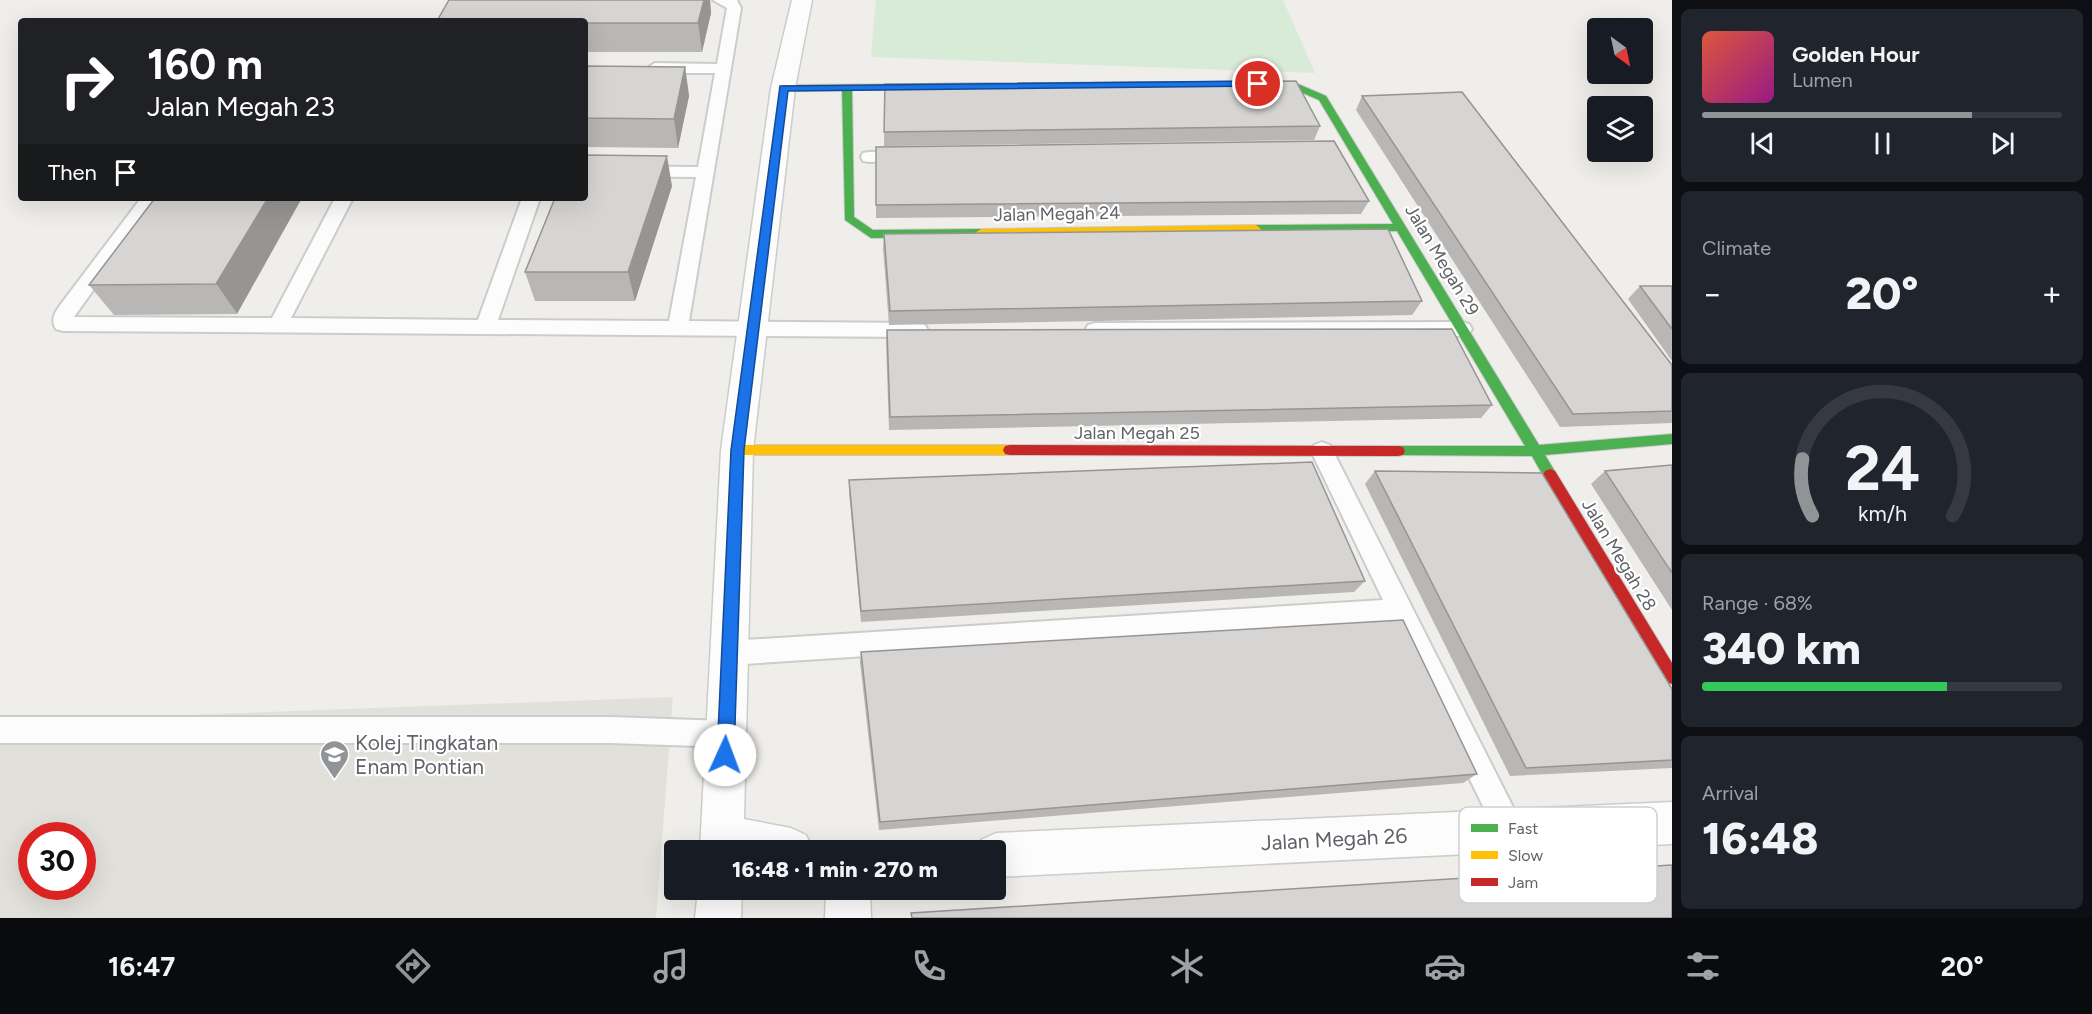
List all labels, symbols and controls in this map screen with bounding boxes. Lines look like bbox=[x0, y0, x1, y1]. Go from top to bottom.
north arrow bbox=[1587, 18, 1653, 84]
map controls bbox=[1587, 18, 1653, 162]
text: 160 m bbox=[147, 39, 263, 90]
text: Golden Hour bbox=[1792, 41, 1920, 68]
icon: right bbox=[48, 42, 126, 120]
pin bbox=[1232, 58, 1283, 109]
icon: arrive bbox=[1241, 67, 1274, 100]
text: Lumen bbox=[1792, 68, 1853, 92]
text: Jalan Megah 23 bbox=[147, 90, 335, 123]
button: layers bbox=[1587, 96, 1653, 162]
icon: previous bbox=[1746, 127, 1779, 160]
icon: pause bbox=[1866, 127, 1899, 160]
icon: next bbox=[1986, 127, 2019, 160]
icon: arrive bbox=[109, 156, 142, 189]
text: Then bbox=[48, 159, 97, 186]
street label: Jalan Megah 29 bbox=[1400, 200, 1484, 320]
street label: Jalan Megah 24 bbox=[994, 202, 1120, 226]
text: Climate bbox=[1702, 236, 1771, 260]
text: 20° bbox=[1845, 266, 1919, 320]
text: − bbox=[1702, 274, 1723, 313]
text: + bbox=[2041, 274, 2062, 313]
street label: Jalan Megah 25 bbox=[1074, 422, 1200, 444]
text: 24 bbox=[1844, 431, 1920, 506]
street label: Jalan Megah 28 bbox=[1577, 495, 1661, 615]
text: km/h bbox=[1858, 501, 1906, 526]
text: Range · 68% bbox=[1702, 591, 1813, 615]
text: 340 km bbox=[1702, 621, 1861, 675]
position arrow bbox=[693, 723, 757, 787]
place label: Kolej Tingkatan Enam Pontian bbox=[355, 730, 498, 779]
school or university icon: Kolej Tingkatan Enam Pontian bbox=[318, 738, 350, 780]
text: Arrival bbox=[1702, 781, 1758, 805]
legend bbox=[1459, 807, 1657, 903]
text: 16:48 bbox=[1702, 811, 1818, 865]
text: Fast bbox=[1508, 819, 1538, 838]
speed limit sign: 30 bbox=[18, 822, 96, 900]
street label: Jalan Megah 26 bbox=[1260, 823, 1408, 855]
text: Slow bbox=[1508, 846, 1543, 865]
text: 16:48 · 1 min · 270 m bbox=[732, 856, 938, 883]
text: Jam bbox=[1508, 873, 1538, 892]
icon: directions bbox=[392, 945, 434, 987]
icon: music bbox=[650, 945, 692, 987]
icon: phone bbox=[908, 945, 950, 987]
icon: climate bbox=[1166, 945, 1208, 987]
icon: car bbox=[1424, 945, 1466, 987]
icon: filters bbox=[1682, 945, 1724, 987]
text: 16:47 bbox=[108, 950, 175, 983]
text: 20° bbox=[1940, 950, 1984, 983]

